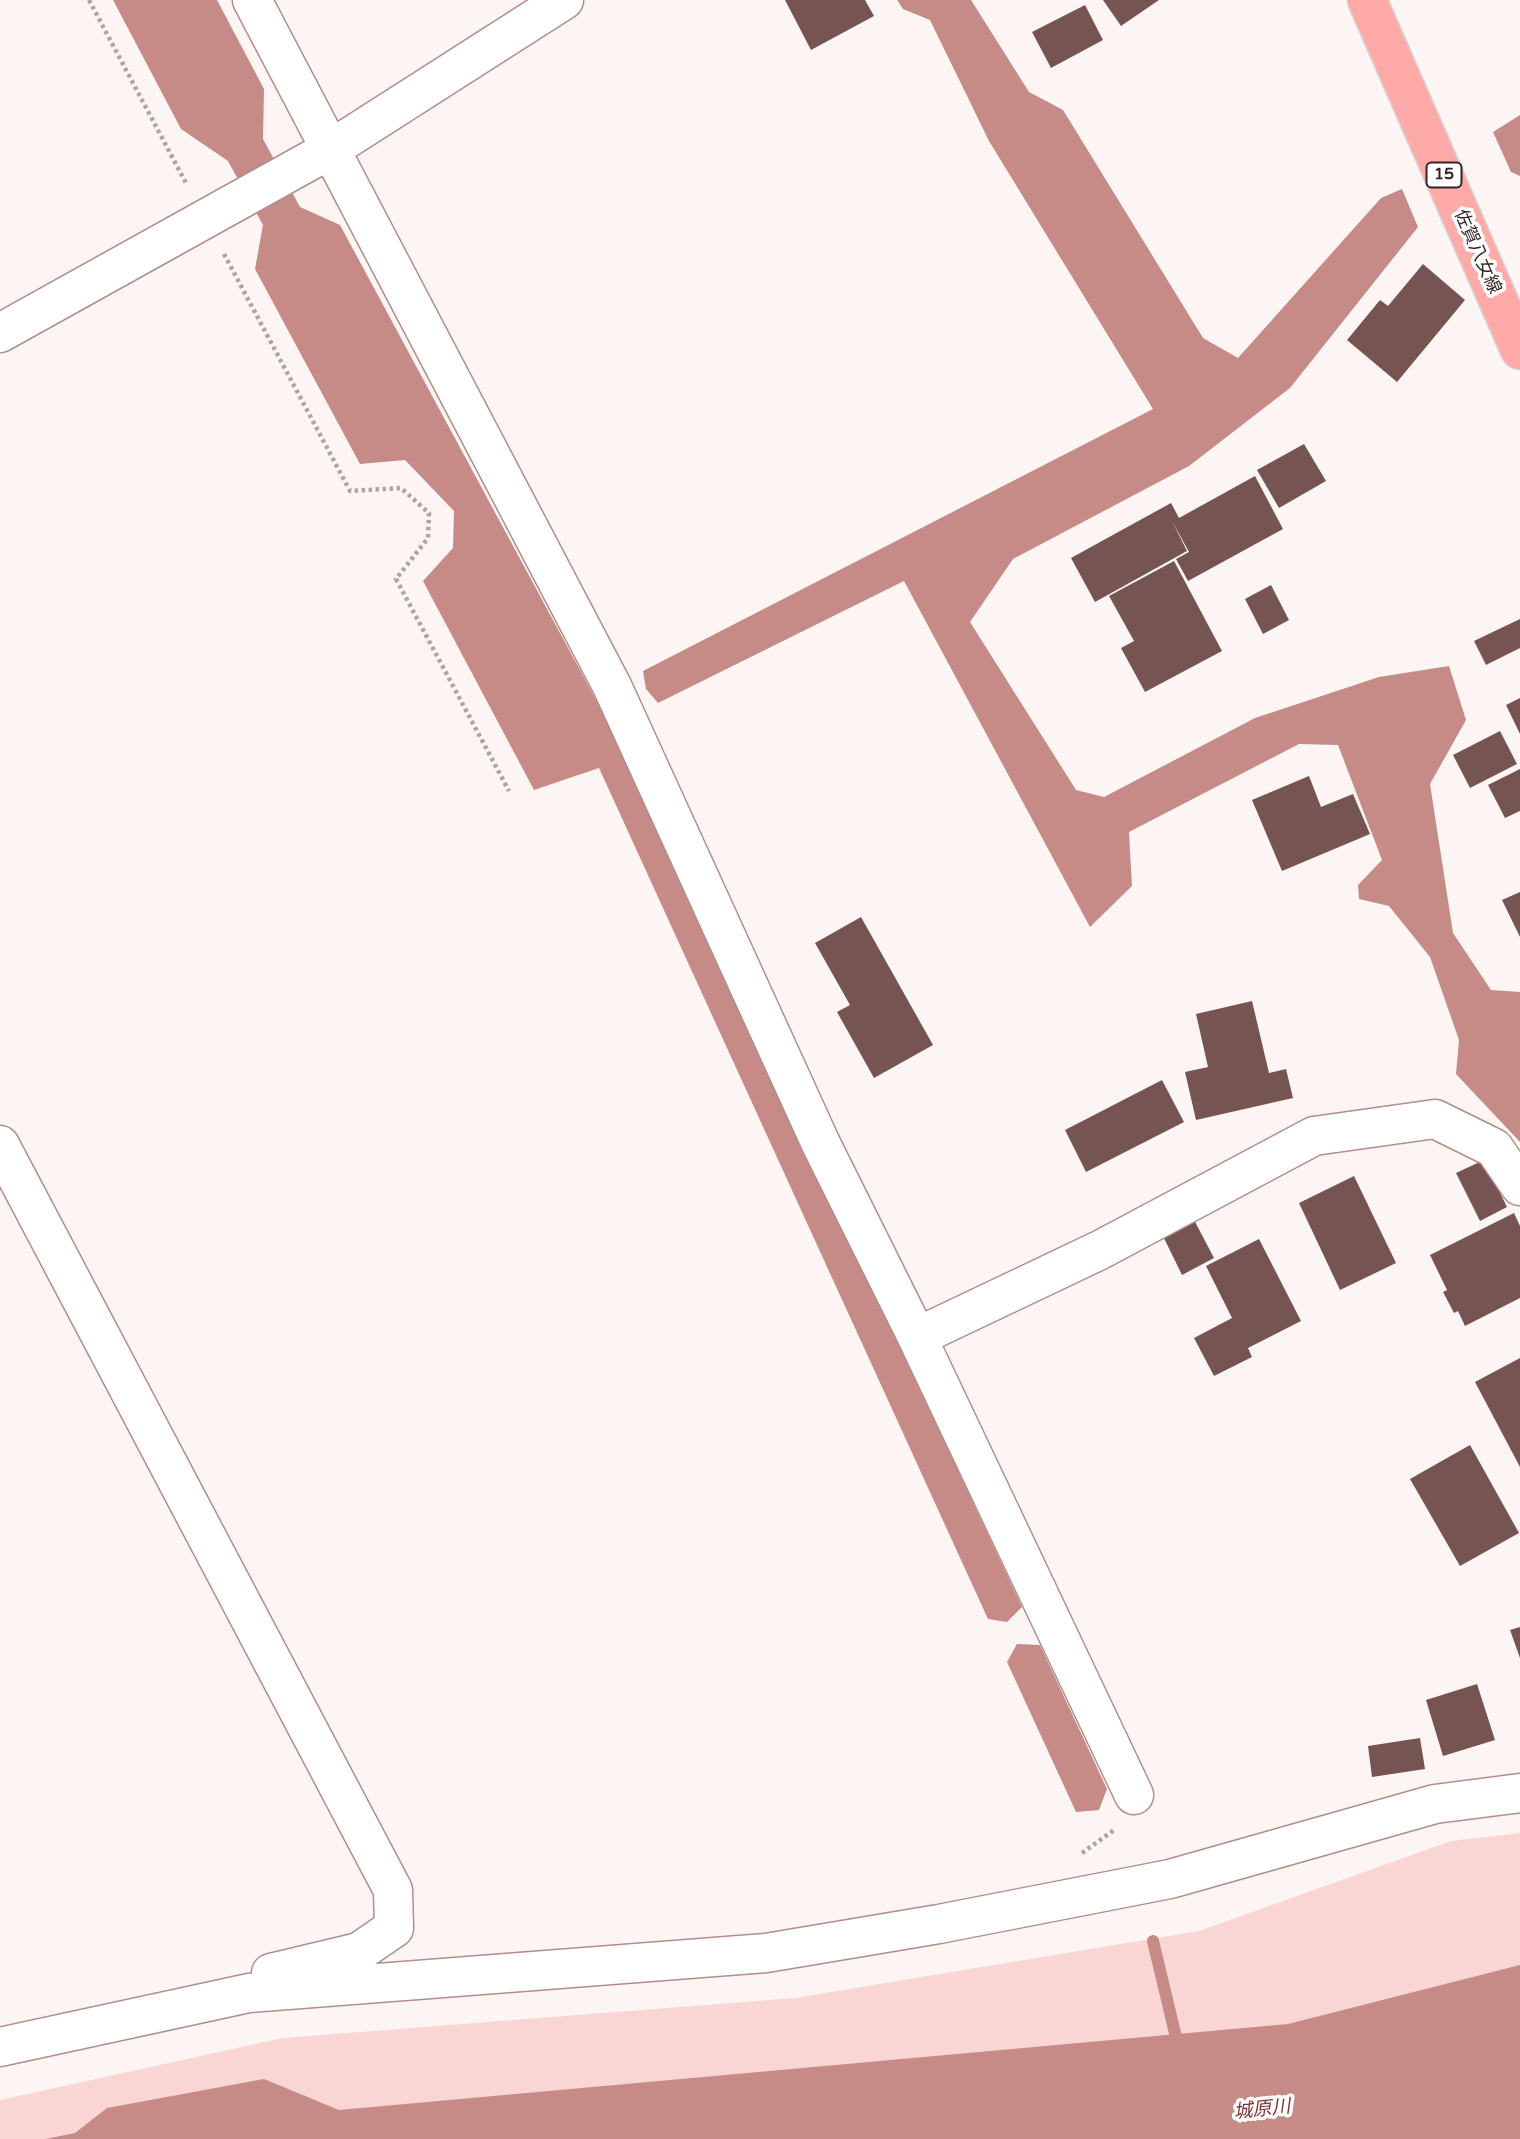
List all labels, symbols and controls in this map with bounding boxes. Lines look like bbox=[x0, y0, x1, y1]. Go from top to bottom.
road number: 15 bbox=[1426, 162, 1462, 188]
street label: 佐賀八女線 bbox=[1449, 206, 1505, 298]
water label: 城原川 bbox=[1232, 2096, 1292, 2124]

